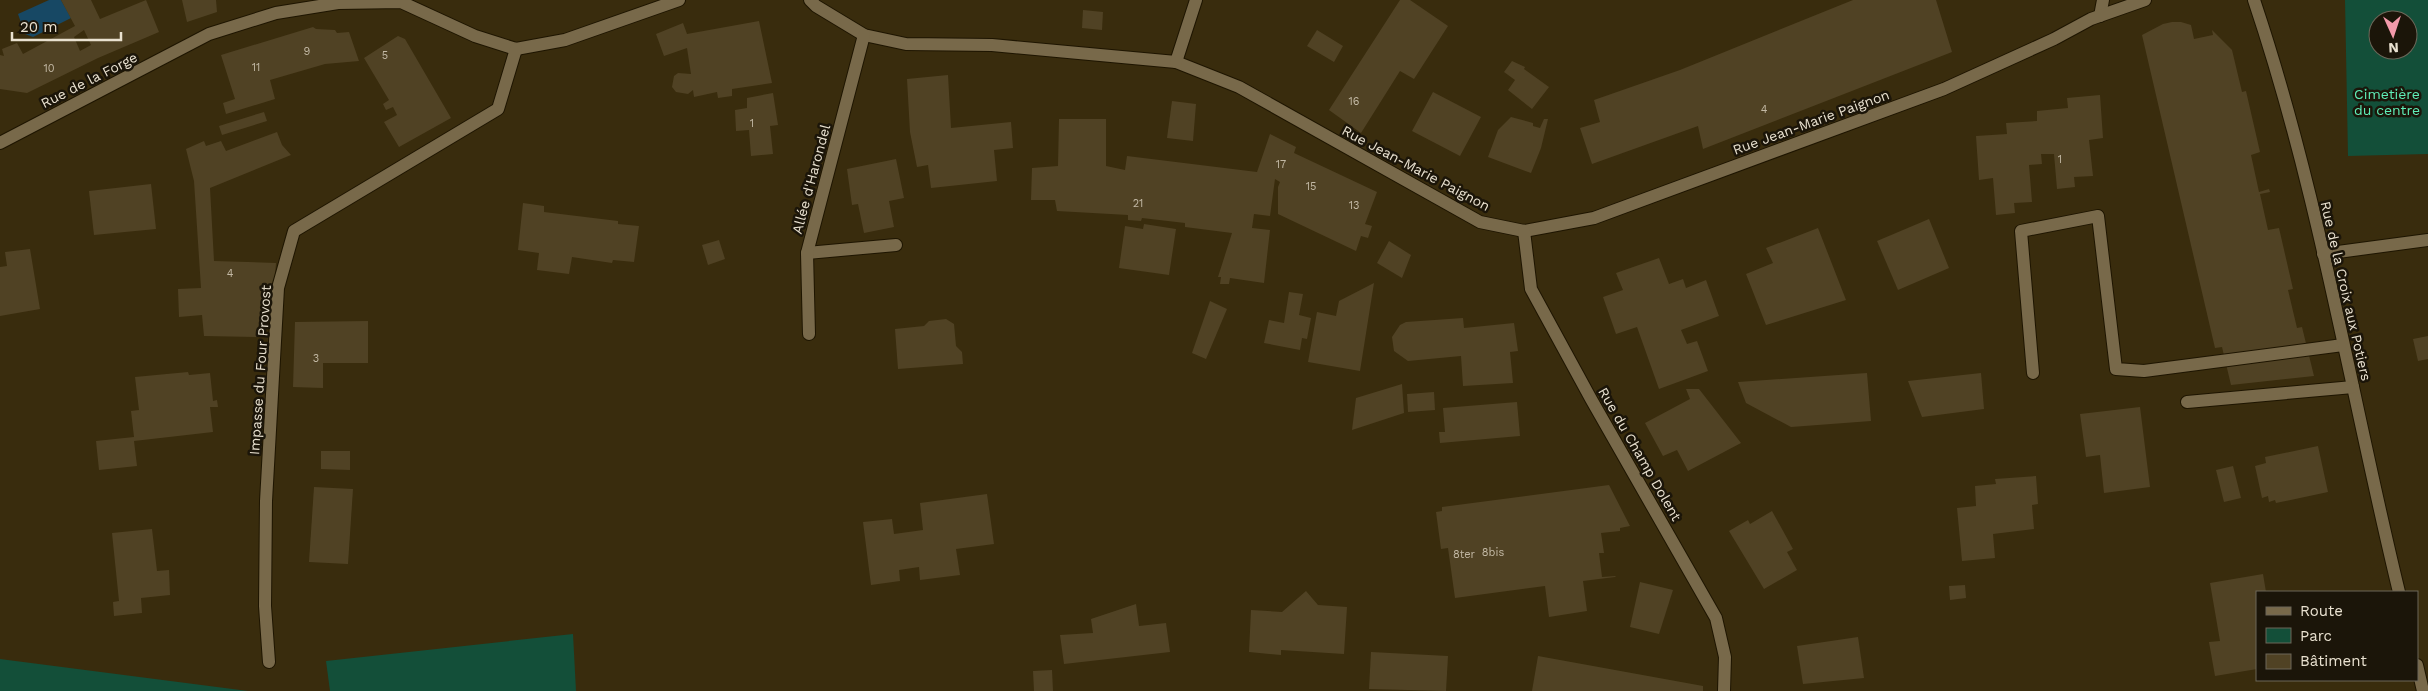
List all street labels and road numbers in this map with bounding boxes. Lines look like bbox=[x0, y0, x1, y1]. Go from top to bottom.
street label: Rue de la Forge bbox=[38, 49, 140, 111]
street label: Rue Jean-Marie Paignon bbox=[1731, 86, 1891, 158]
street label: Allée d'Harondel bbox=[789, 122, 833, 235]
street label: Rue Jean-Marie Paignon bbox=[1339, 122, 1493, 214]
street label: Rue de la Croix aux Potiers bbox=[2318, 200, 2374, 382]
street label: Impasse du Four Provost bbox=[246, 284, 274, 455]
street label: Rue du Champ Dolent bbox=[1595, 385, 1685, 524]

